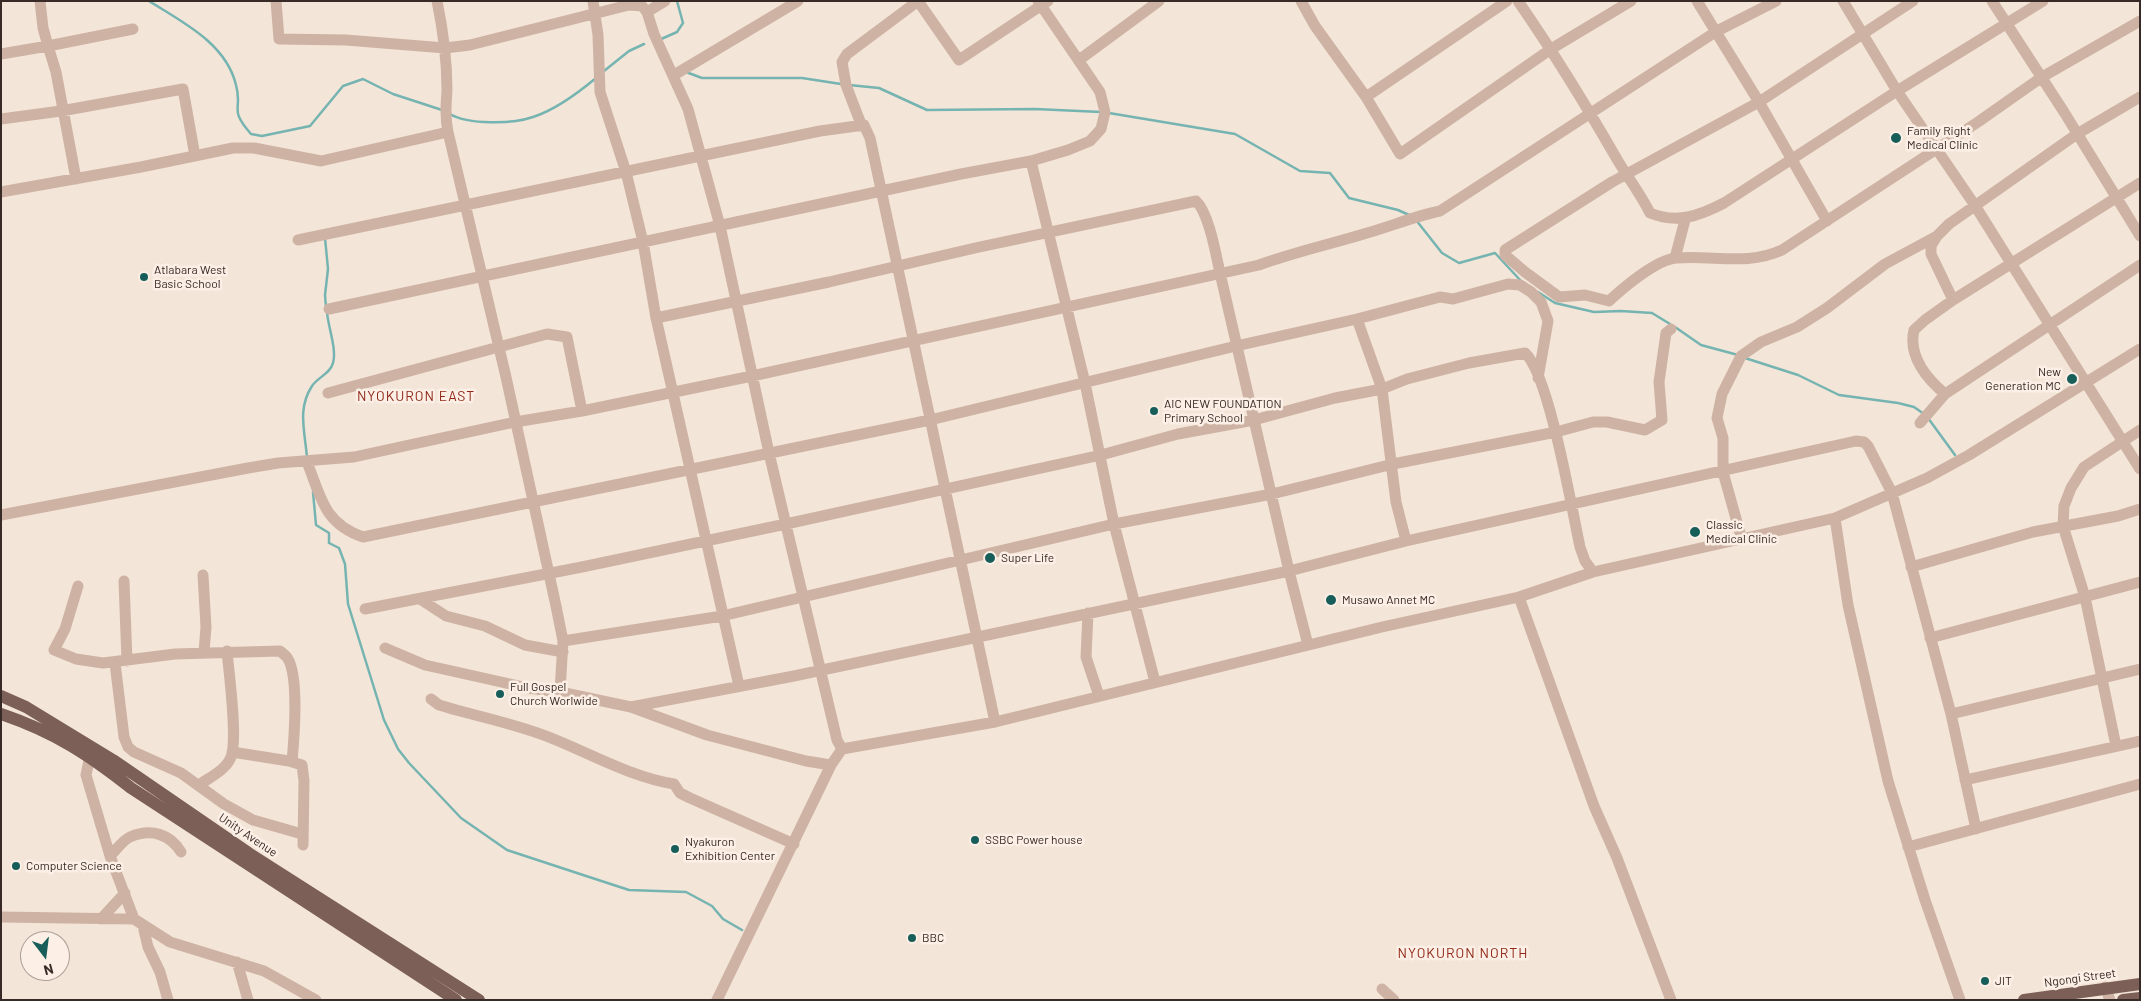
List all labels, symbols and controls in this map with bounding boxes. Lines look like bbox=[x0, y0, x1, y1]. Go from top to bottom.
place label: Family Right Medical Clinic bbox=[1907, 124, 1978, 152]
marker: Family Right Medical Clinic bbox=[1889, 131, 1903, 145]
place label: Atlabara West Basic School bbox=[154, 263, 226, 291]
marker: Atlabara West Basic School bbox=[138, 271, 150, 283]
place label: New Generation MC bbox=[1985, 365, 2061, 393]
marker: New Generation MC bbox=[2065, 372, 2079, 386]
district label: NYOKURON EAST bbox=[355, 388, 477, 404]
place label: AIC NEW FOUNDATION Primary School bbox=[1164, 397, 1281, 425]
marker: AIC NEW FOUNDATION Primary School bbox=[1148, 405, 1160, 417]
place label: Classic Medical Clinic bbox=[1706, 518, 1777, 546]
marker: Classic Medical Clinic bbox=[1688, 525, 1702, 539]
marker: Super Life bbox=[983, 551, 997, 565]
place label: Super Life bbox=[1001, 551, 1054, 565]
marker: Musawo Annet MC bbox=[1324, 593, 1338, 607]
place label: Musawo Annet MC bbox=[1342, 593, 1435, 607]
place label: Full Gospel Church Worlwide bbox=[510, 680, 598, 708]
marker: Full Gospel Church Worlwide bbox=[494, 688, 506, 700]
street label: Unity Avenue bbox=[216, 810, 280, 860]
place label: SSBC Power house bbox=[985, 833, 1083, 847]
marker: SSBC Power house bbox=[969, 834, 981, 846]
place label: Nyakuron Exhibition Center bbox=[685, 835, 775, 863]
marker: Nyakuron Exhibition Center bbox=[669, 843, 681, 855]
place label: Computer Science bbox=[26, 859, 122, 873]
marker: Computer Science bbox=[10, 860, 22, 872]
north arrow bbox=[20, 931, 70, 981]
place label: BBC bbox=[922, 931, 944, 945]
marker: BBC bbox=[906, 932, 918, 944]
district label: NYOKURON NORTH bbox=[1396, 945, 1530, 961]
text: N bbox=[42, 961, 55, 979]
street label: Ngongi Street bbox=[2043, 966, 2117, 990]
place label: JIT bbox=[1995, 974, 2012, 988]
marker: JIT bbox=[1979, 975, 1991, 987]

